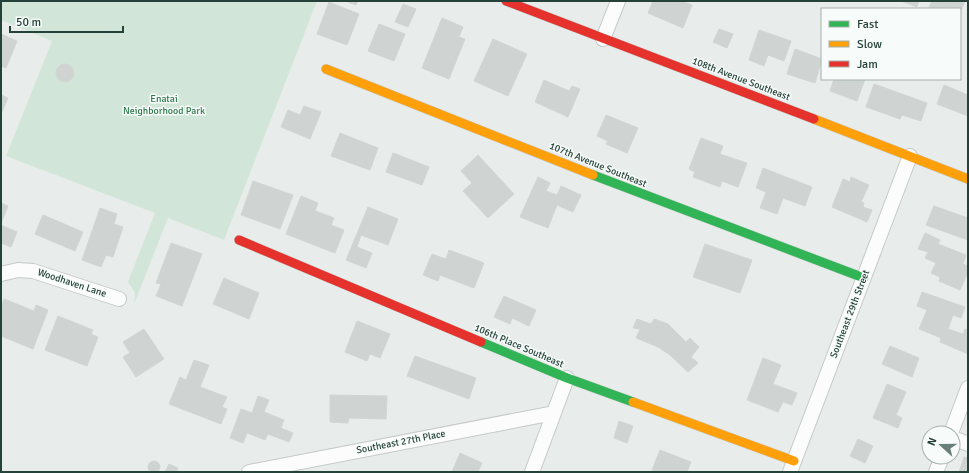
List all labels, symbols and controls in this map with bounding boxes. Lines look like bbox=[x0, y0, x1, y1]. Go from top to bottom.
scale bar bbox=[10, 8, 123, 34]
legend bbox=[821, 8, 961, 80]
text: 50 m bbox=[16, 15, 41, 30]
text: Fast bbox=[857, 17, 878, 32]
text: Slow bbox=[857, 37, 882, 52]
street label: 108th Avenue Southeast bbox=[690, 55, 792, 103]
text: Jam bbox=[857, 57, 878, 72]
park label: Enatai Neighborhood Park bbox=[123, 93, 205, 117]
street label: 107th Avenue Southeast bbox=[548, 140, 649, 190]
street label: Woodhaven Lane bbox=[36, 266, 108, 300]
street label: Southeast 29th Street bbox=[828, 268, 873, 360]
street label: 106th Place Southeast bbox=[472, 322, 566, 370]
north arrow bbox=[921, 425, 961, 465]
street label: Southeast 27th Place bbox=[355, 427, 447, 457]
text: N bbox=[925, 436, 940, 447]

